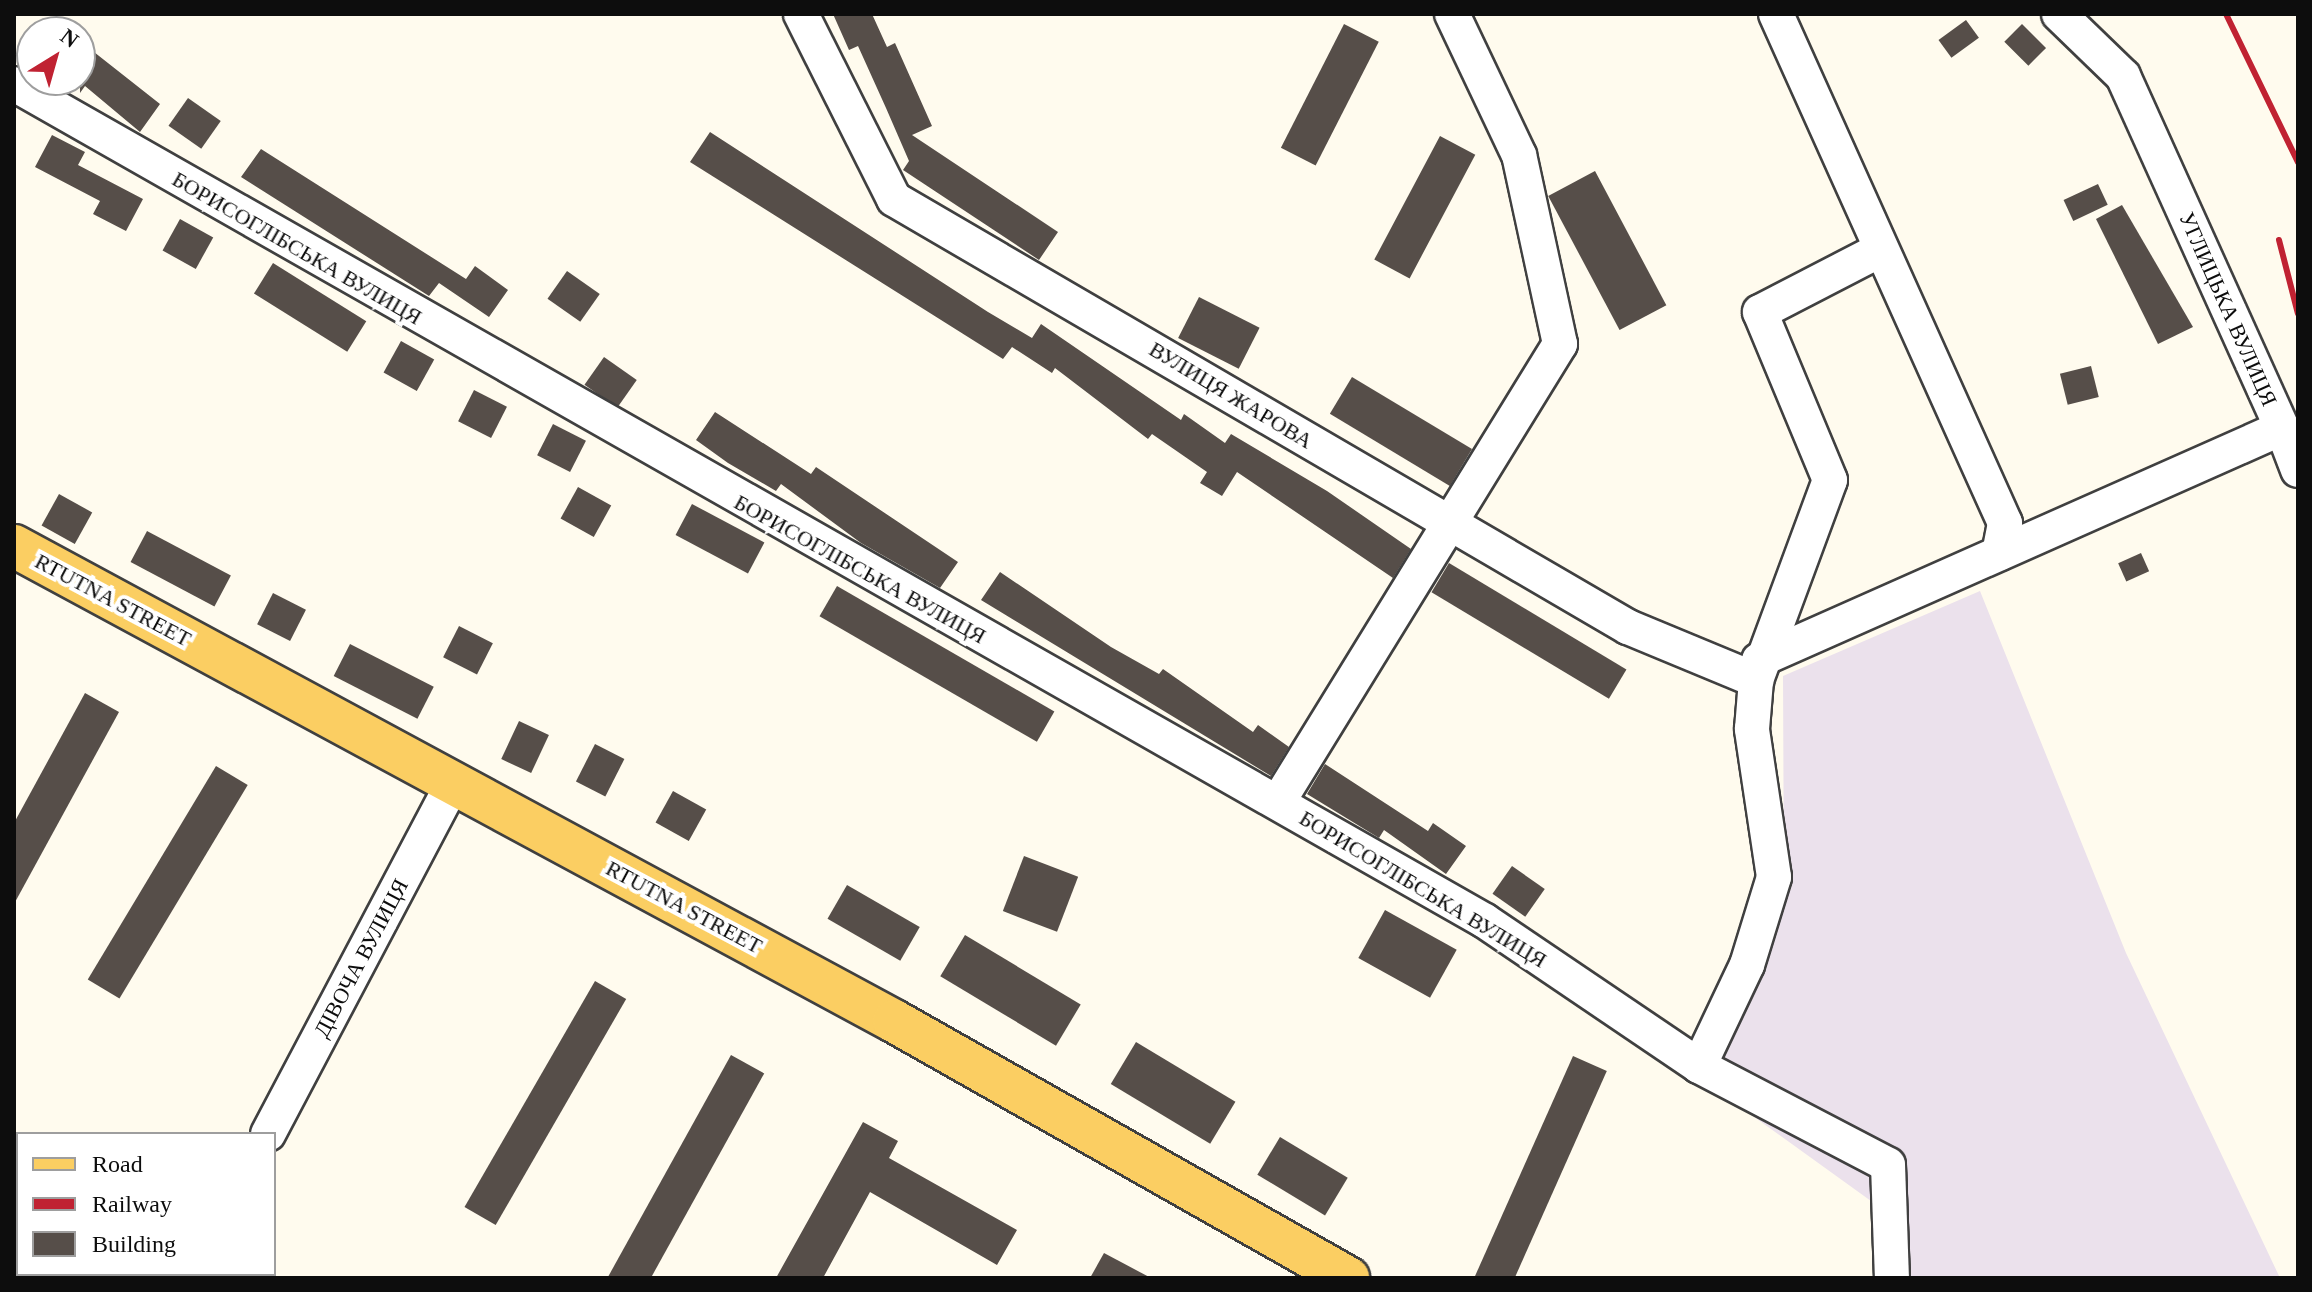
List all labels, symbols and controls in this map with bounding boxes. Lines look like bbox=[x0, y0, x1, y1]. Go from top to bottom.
north arrow bbox=[16, 16, 96, 96]
text: N bbox=[56, 23, 83, 53]
street label: БОРИСОГЛІБСЬКА ВУЛИЦЯ bbox=[168, 166, 426, 330]
street label: УГЛИЦЬКА ВУЛИЦЯ bbox=[2173, 208, 2283, 410]
street label: ВУЛИЦЯ ЖАРОВА bbox=[1144, 336, 1318, 454]
street label: БОРИСОГЛІБСЬКА ВУЛИЦЯ bbox=[730, 489, 990, 649]
street label: RTUTNA STREET bbox=[30, 547, 196, 653]
street label: БОРИСОГЛІБСЬКА ВУЛИЦЯ bbox=[1295, 805, 1551, 973]
street label: RTUTNA STREET bbox=[601, 854, 767, 960]
street label: ДІВОЧА ВУЛИЦЯ bbox=[308, 874, 414, 1042]
legend bbox=[16, 1132, 276, 1276]
text: Road bbox=[92, 1151, 143, 1177]
text: Railway bbox=[92, 1191, 172, 1217]
text: Building bbox=[92, 1231, 176, 1257]

